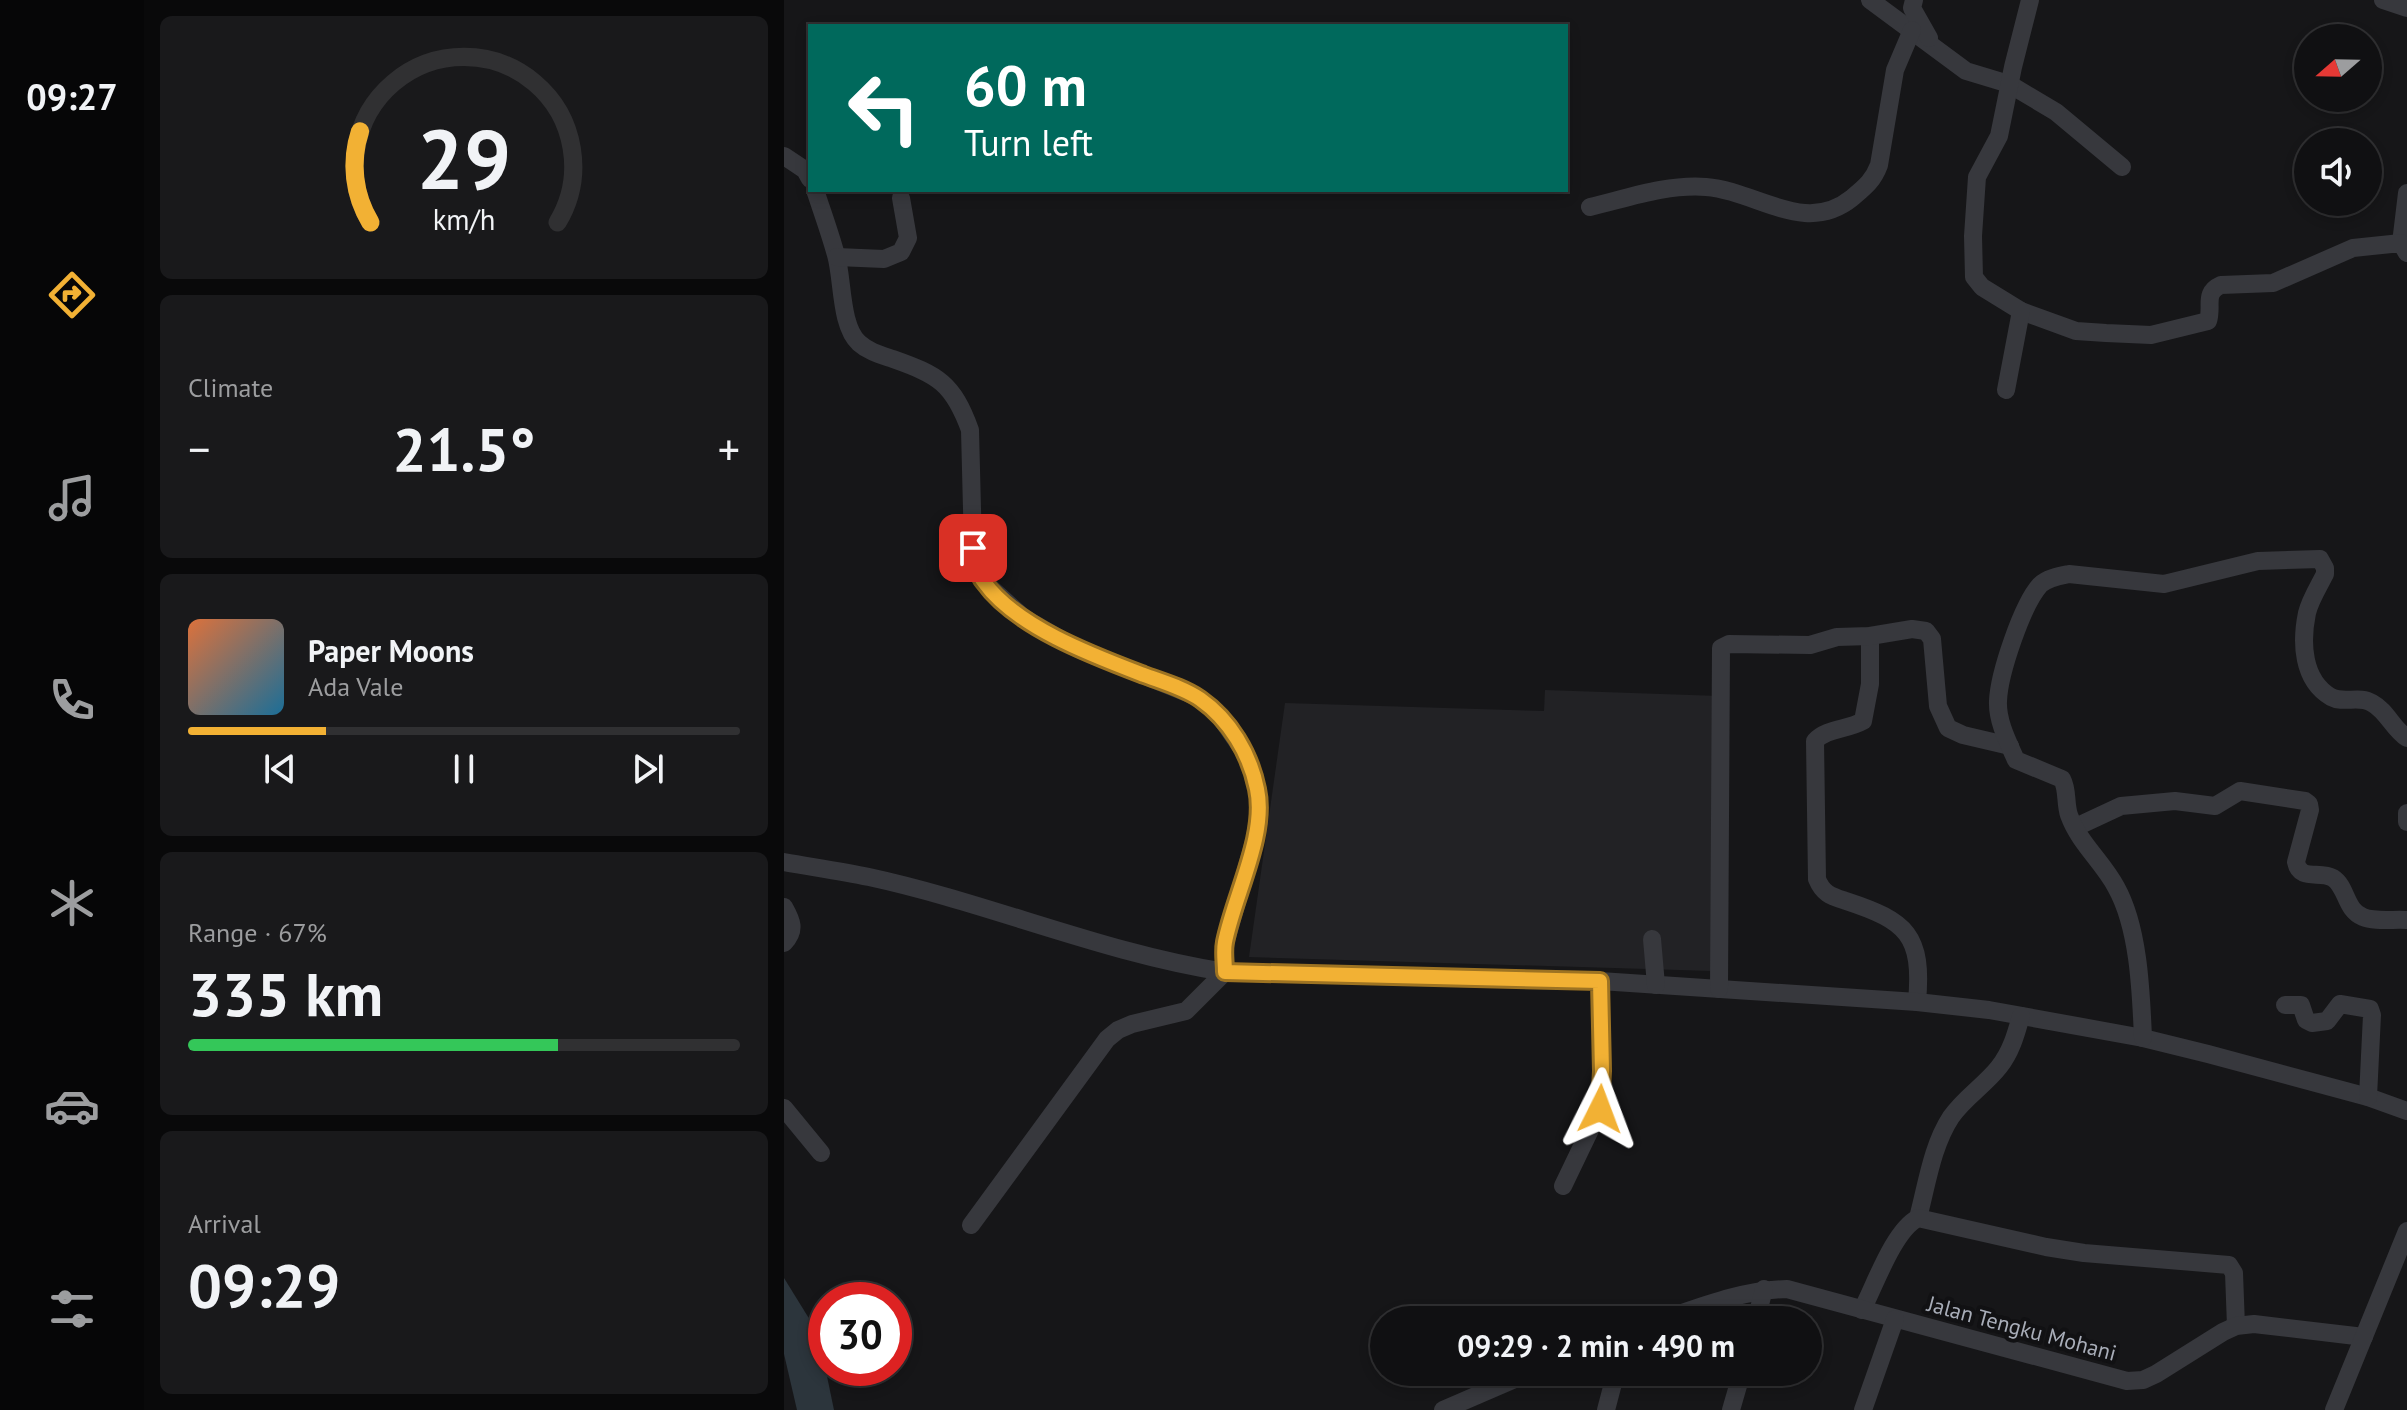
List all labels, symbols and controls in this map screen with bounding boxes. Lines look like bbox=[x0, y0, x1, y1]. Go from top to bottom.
north arrow bbox=[2294, 24, 2382, 112]
map controls bbox=[2294, 24, 2382, 216]
text: 60 m bbox=[964, 49, 1087, 121]
icon: left bbox=[832, 56, 936, 160]
text: 09:27 bbox=[26, 73, 118, 120]
text: 29 bbox=[417, 104, 511, 212]
text: Turn left bbox=[964, 119, 1093, 166]
button: sound bbox=[2294, 128, 2382, 216]
text: km/h bbox=[433, 202, 495, 239]
icon: directions bbox=[44, 267, 100, 323]
text: Climate bbox=[188, 371, 273, 404]
text: 21.5° bbox=[392, 410, 536, 488]
text: − bbox=[188, 420, 210, 477]
text: + bbox=[718, 420, 740, 477]
icon: music bbox=[44, 470, 100, 526]
pin bbox=[939, 514, 1007, 582]
icon: arrive bbox=[951, 526, 995, 570]
text: Paper Moons bbox=[308, 631, 474, 670]
text: Ada Vale bbox=[308, 670, 403, 703]
icon: phone bbox=[44, 672, 100, 728]
icon: previous bbox=[258, 747, 302, 791]
icon: pause bbox=[442, 747, 486, 791]
icon: next bbox=[626, 747, 670, 791]
icon: climate bbox=[44, 875, 100, 931]
text: Range · 67% bbox=[188, 916, 327, 949]
text: 335 km bbox=[188, 955, 383, 1033]
position arrow bbox=[1558, 1067, 1642, 1151]
icon: car bbox=[44, 1078, 100, 1134]
text: Arrival bbox=[188, 1207, 261, 1240]
text: 09:29 bbox=[188, 1246, 340, 1324]
icon: filters bbox=[44, 1281, 100, 1337]
speed limit sign: 30 bbox=[808, 1282, 912, 1386]
street label: Jalan Tengku Mohani bbox=[1923, 1289, 2120, 1367]
text: 09:29 · 2 min · 490 m bbox=[1457, 1326, 1735, 1365]

